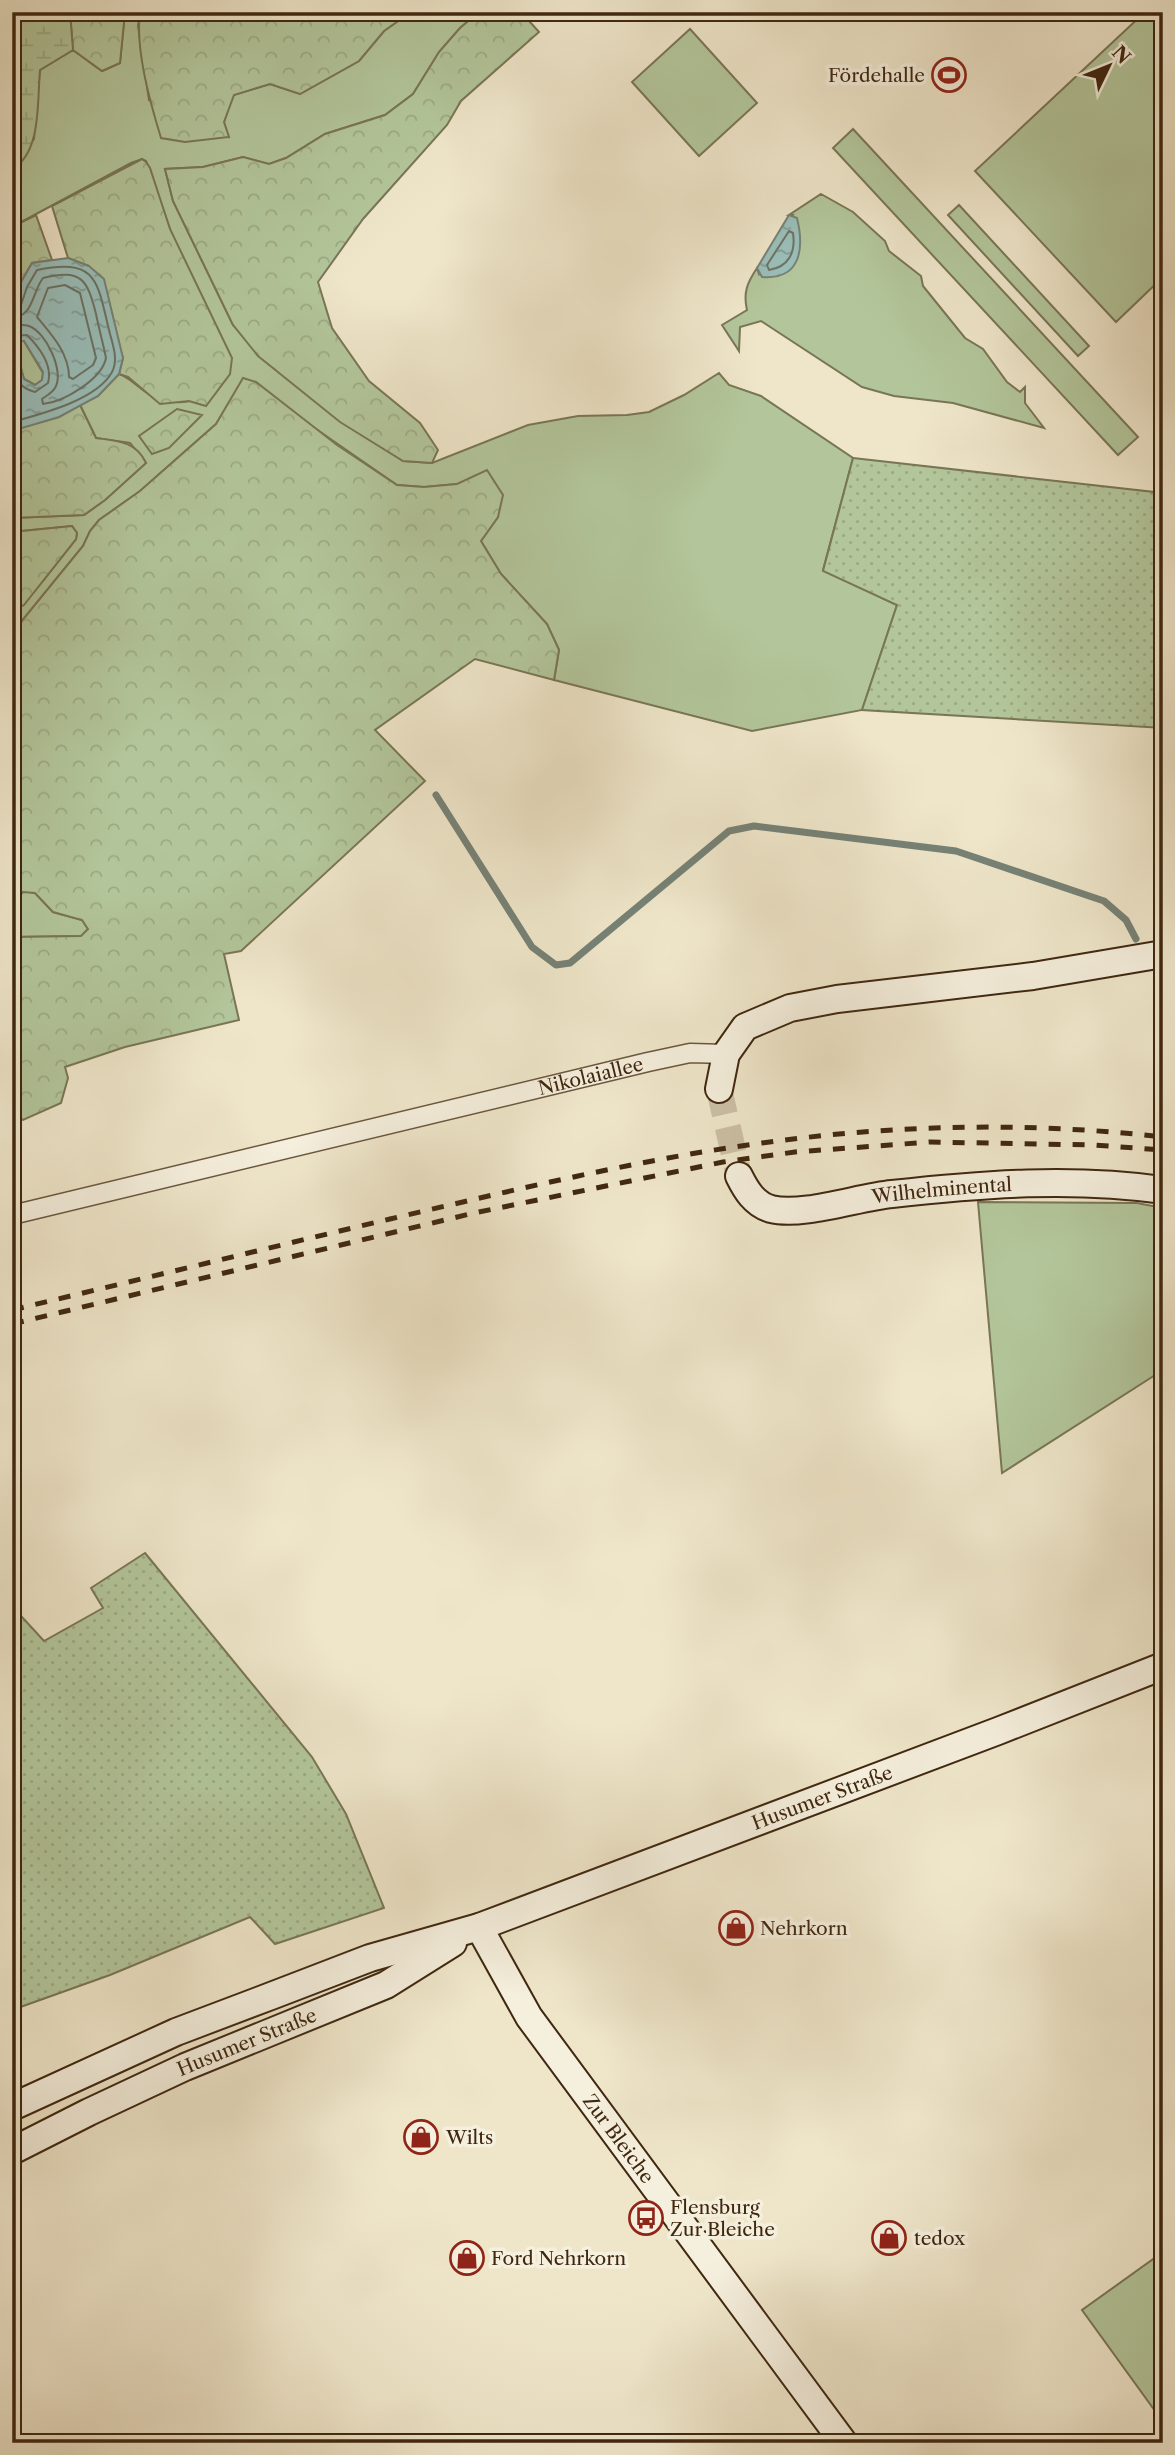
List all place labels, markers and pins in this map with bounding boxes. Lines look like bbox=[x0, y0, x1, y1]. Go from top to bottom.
sports icon: Fördehalle bbox=[930, 56, 968, 94]
place label: Fördehalle bbox=[828, 64, 925, 87]
shop icon: Nehrkorn bbox=[717, 1909, 755, 1947]
place label: Nehrkorn bbox=[760, 1917, 848, 1940]
shop icon: Wilts bbox=[402, 2118, 440, 2156]
place label: Wilts bbox=[445, 2126, 493, 2149]
place label: Flensburg Zur Bleiche bbox=[670, 2196, 775, 2241]
bus stop icon: Flensburg Zur Bleiche bbox=[627, 2199, 665, 2237]
shop icon: tedox bbox=[870, 2219, 908, 2257]
place label: tedox bbox=[914, 2227, 966, 2250]
shop icon: Ford Nehrkorn bbox=[448, 2239, 486, 2277]
place label: Ford Nehrkorn bbox=[491, 2247, 626, 2270]

